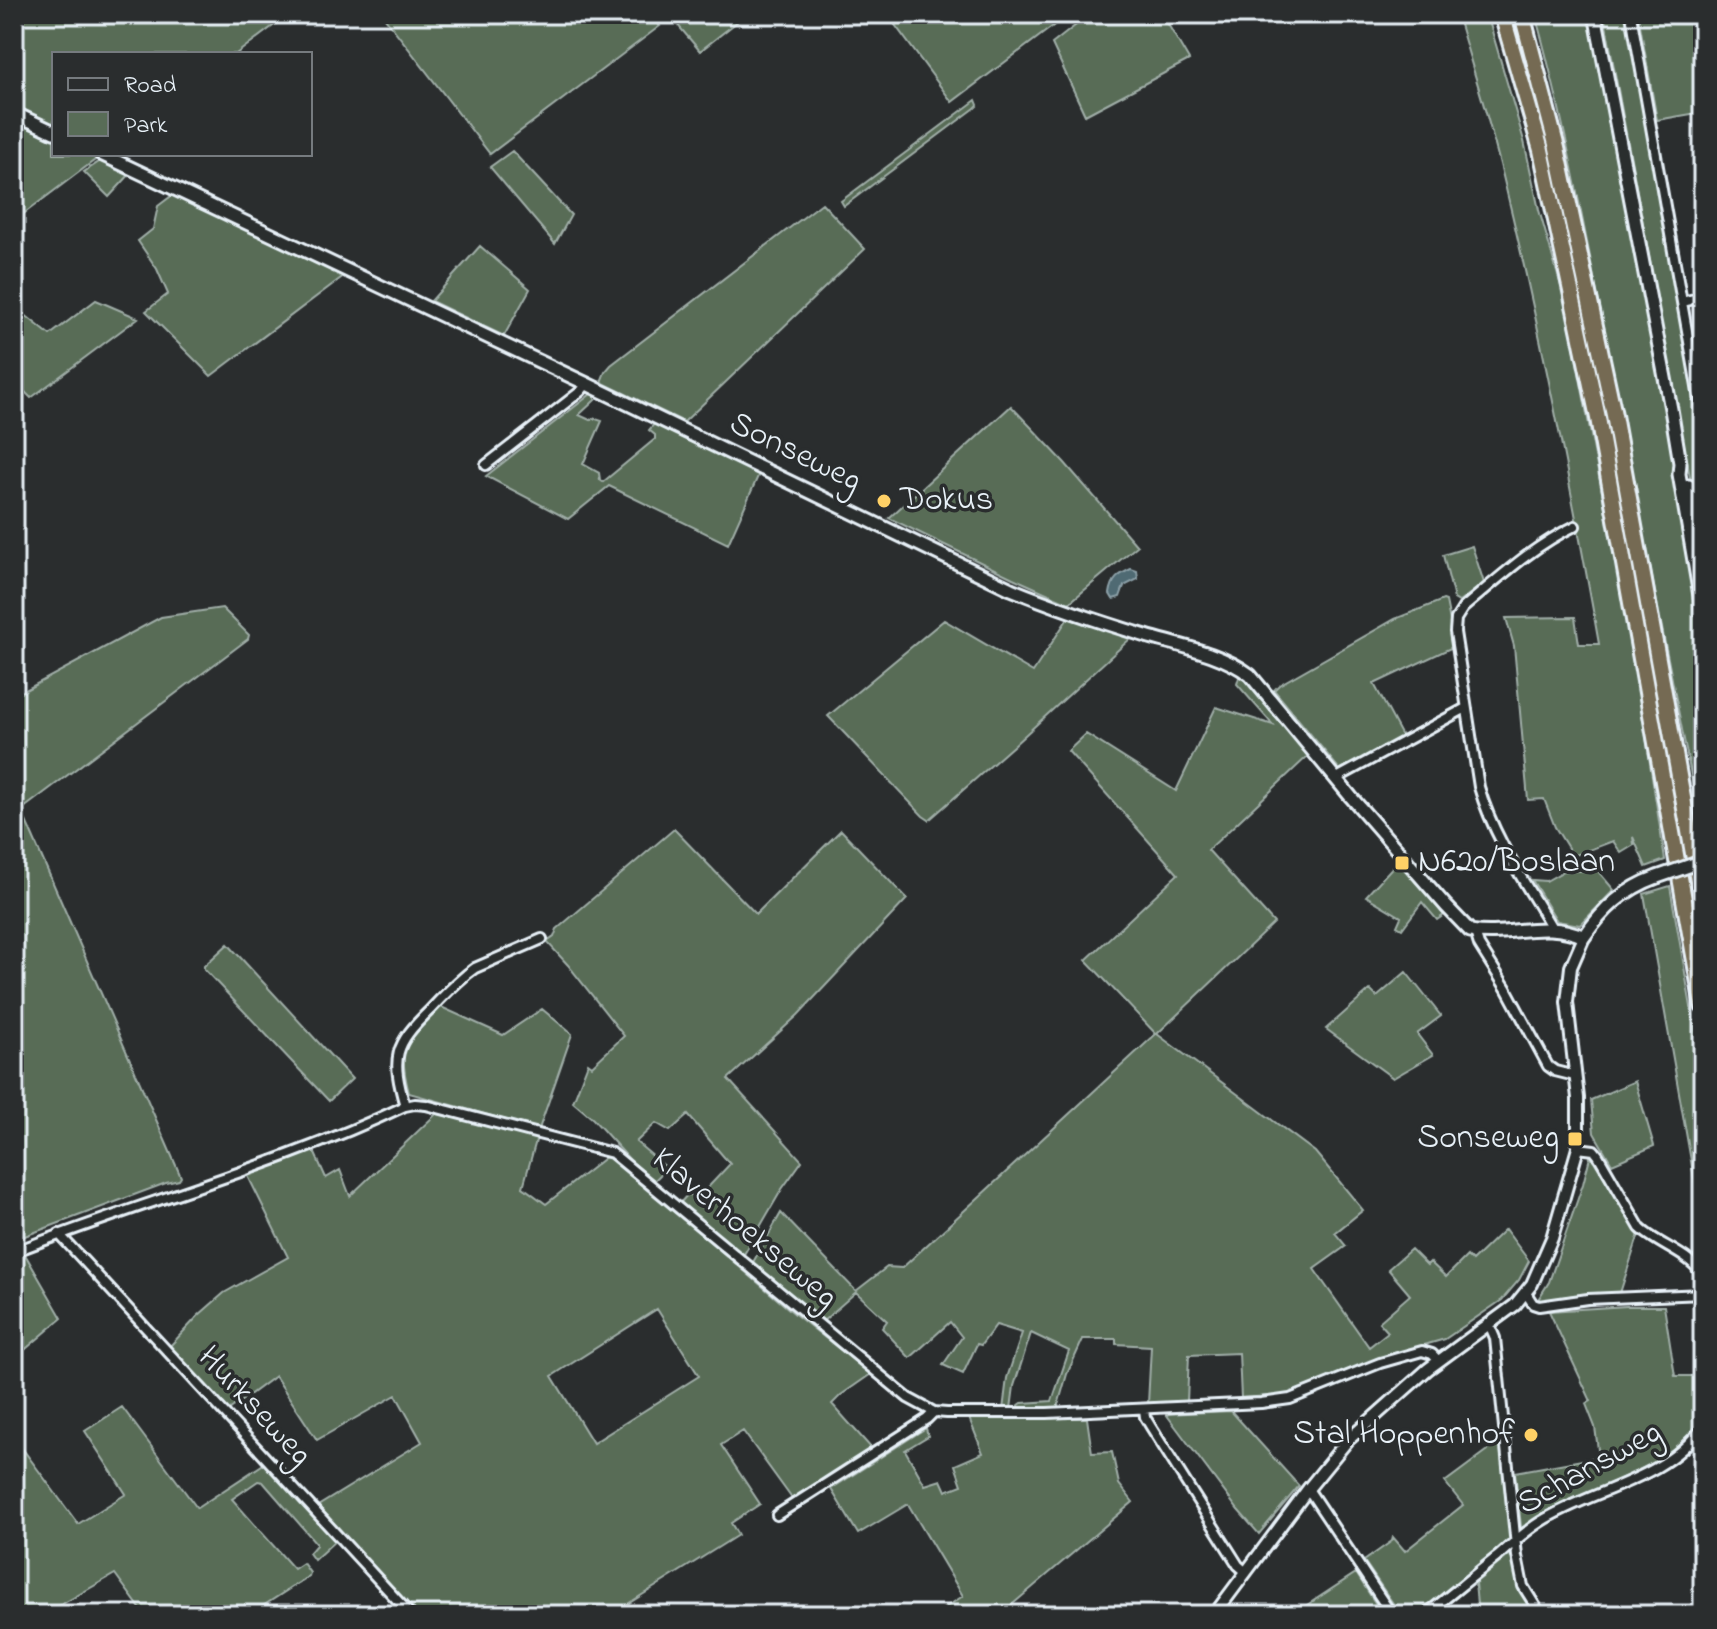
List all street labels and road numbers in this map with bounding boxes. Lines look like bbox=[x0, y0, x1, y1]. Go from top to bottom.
street label: Sonseweg bbox=[720, 399, 870, 507]
street label: Klaverhoekseweg bbox=[640, 1136, 848, 1322]
street label: Hurkseweg bbox=[185, 1335, 323, 1479]
street label: Schansweg bbox=[1509, 1409, 1671, 1529]

